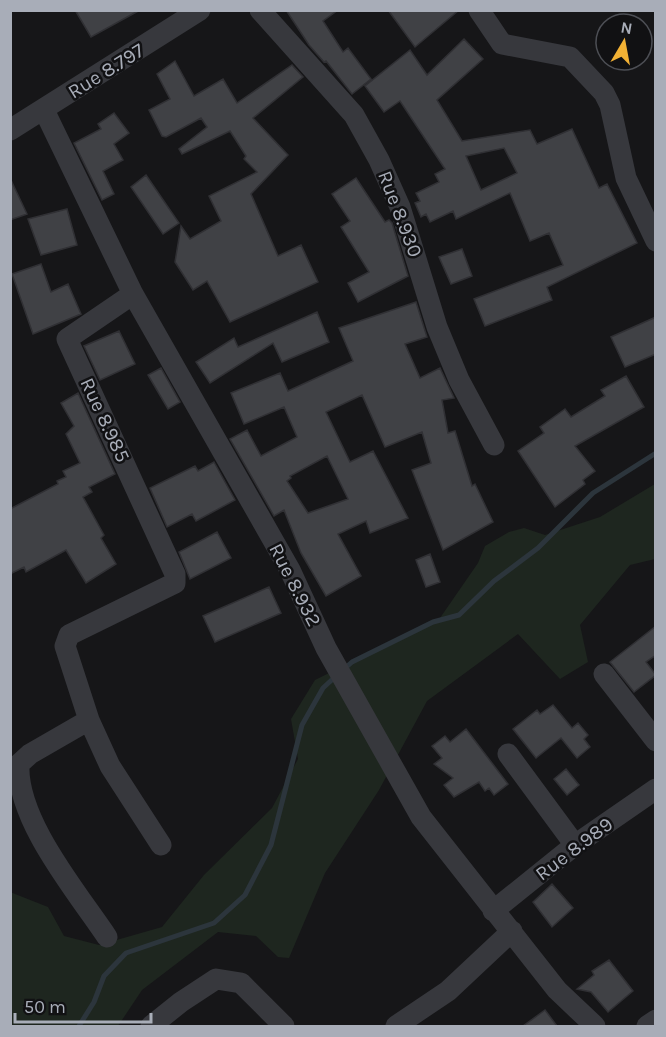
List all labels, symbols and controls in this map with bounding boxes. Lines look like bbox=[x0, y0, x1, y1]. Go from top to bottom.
north arrow bbox=[594, 12, 654, 72]
text: N bbox=[619, 17, 634, 38]
street label: Rue 8.797 bbox=[64, 38, 149, 103]
street label: Rue 8.930 bbox=[373, 168, 427, 260]
street label: Rue 8.985 bbox=[75, 374, 135, 466]
street label: Rue 8.932 bbox=[264, 540, 326, 630]
street label: Rue 8.989 bbox=[531, 813, 617, 885]
scale bar bbox=[15, 986, 152, 1024]
text: 50 m bbox=[24, 996, 66, 1018]

